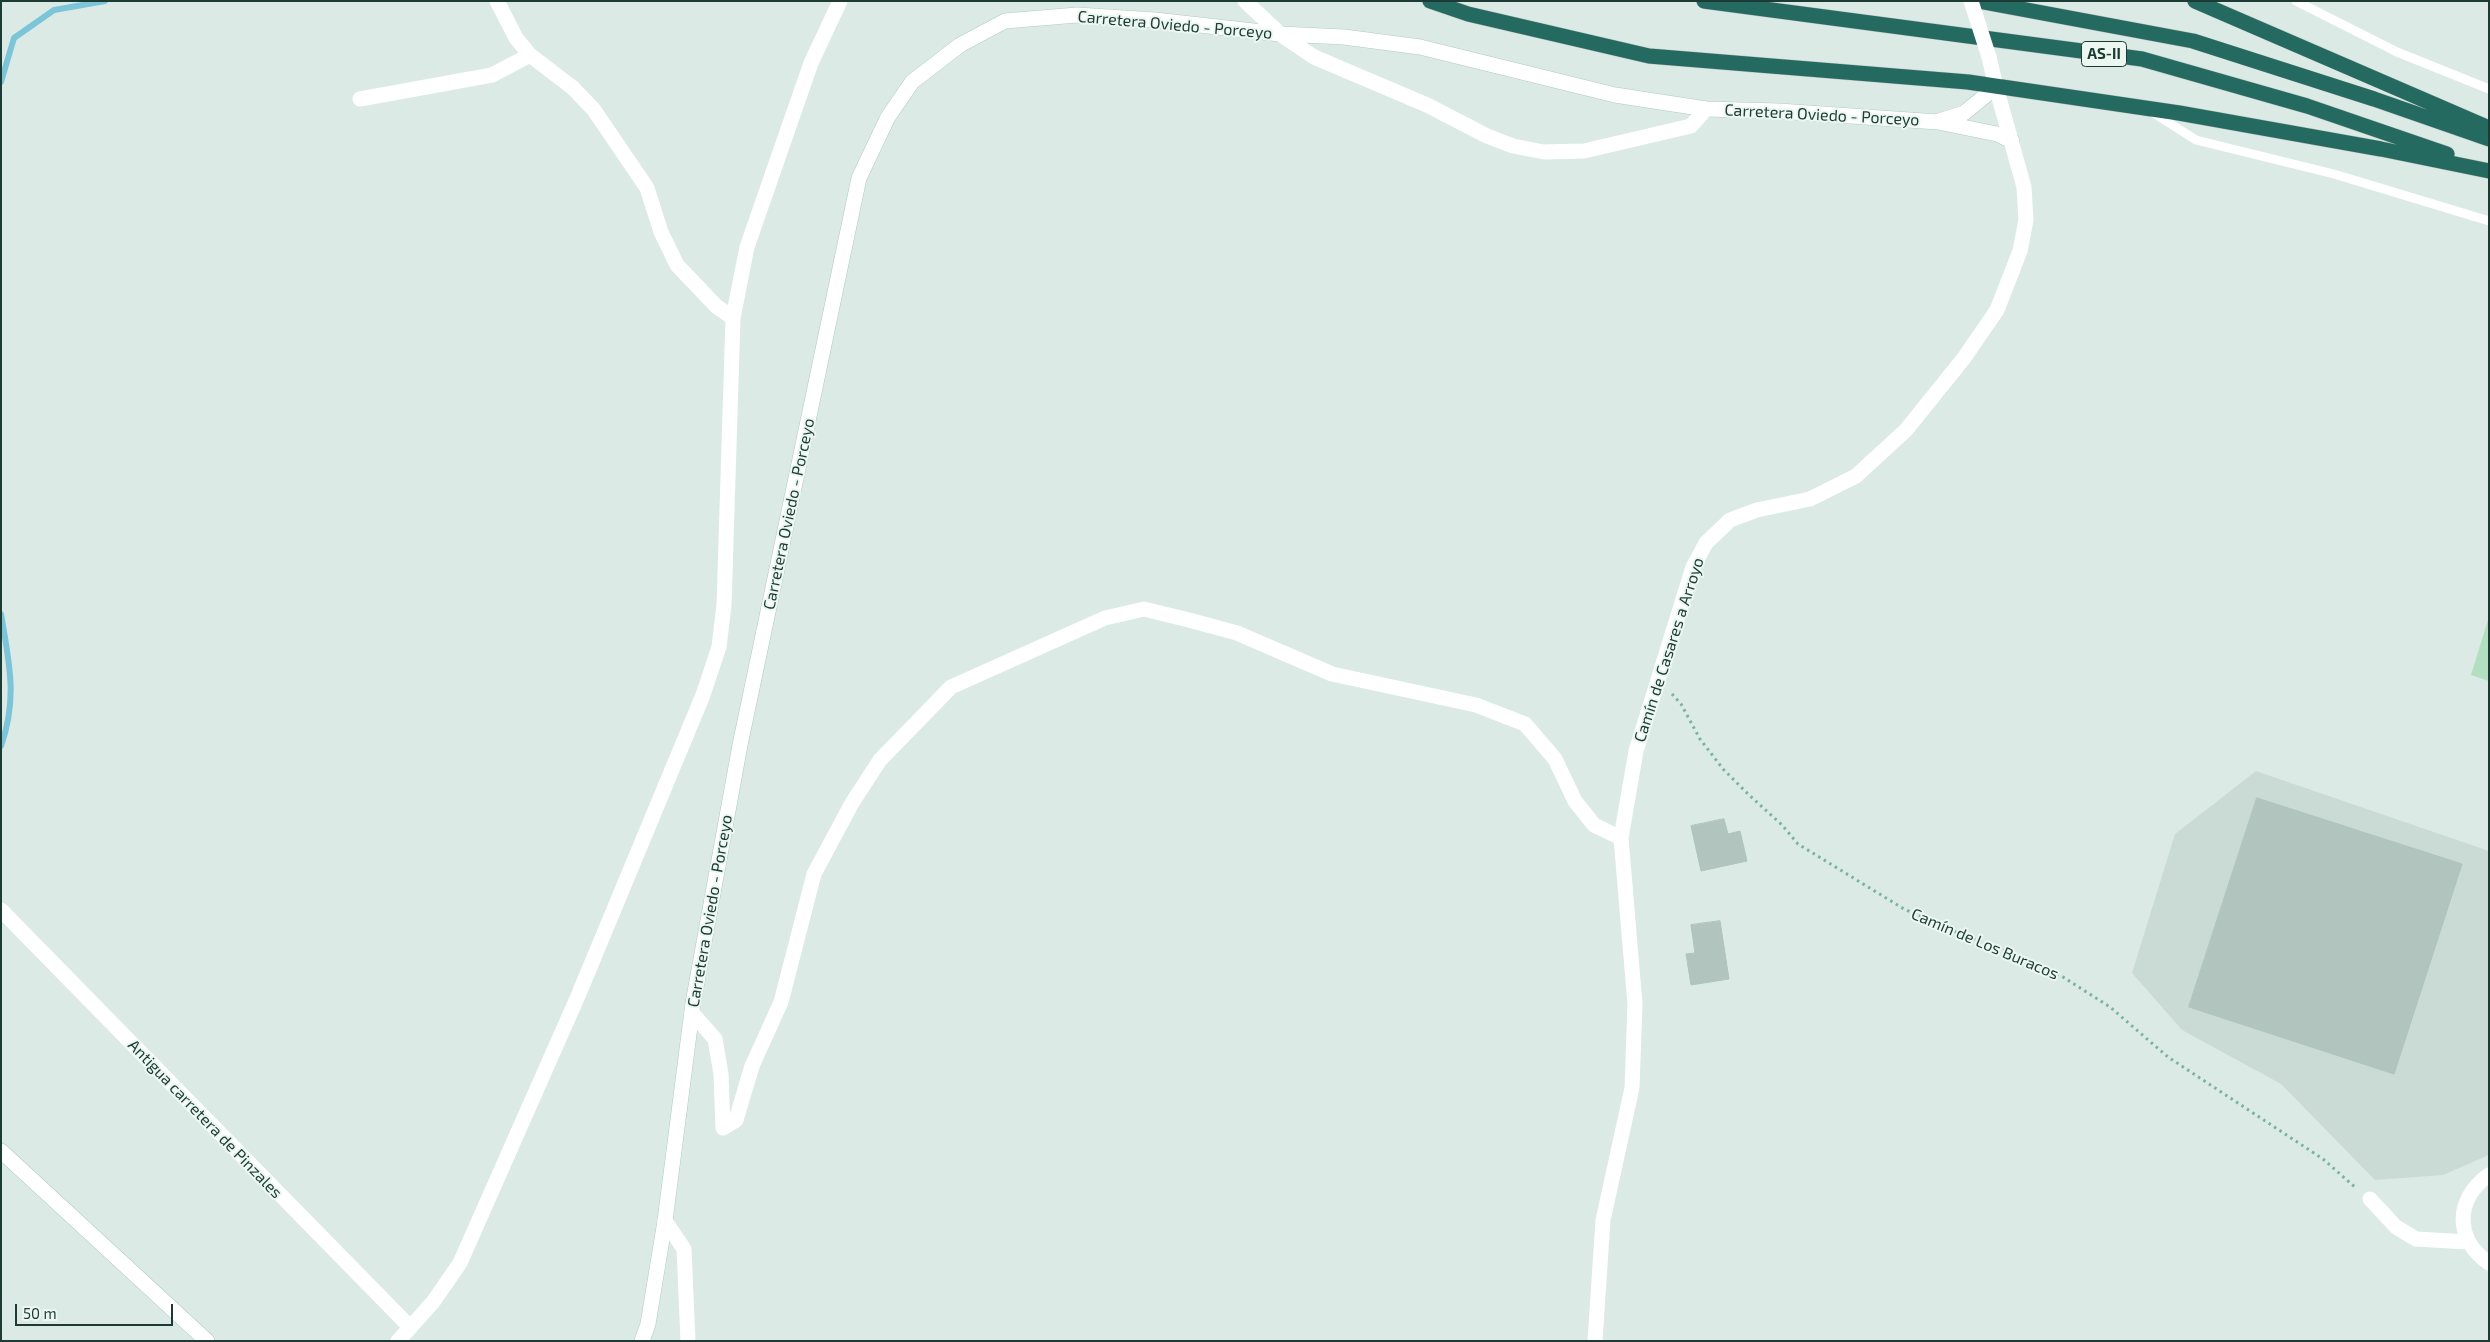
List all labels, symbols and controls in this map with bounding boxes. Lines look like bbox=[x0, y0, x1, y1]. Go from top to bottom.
street label: Carretera Oviedo - Porceyo bbox=[1077, 7, 1273, 43]
road number: AS-II bbox=[2082, 42, 2126, 66]
street label: Carretera Oviedo - Porceyo bbox=[1724, 100, 1920, 130]
street label: Carretera Oviedo - Porceyo bbox=[759, 417, 819, 611]
street label: Camín de Casares a Arroyo bbox=[1630, 555, 1708, 745]
street label: Carretera Oviedo - Porceyo bbox=[684, 813, 736, 1009]
street label: Camín de Los Buracos bbox=[1908, 904, 2062, 984]
street label: Antigua carretera de Pinzales bbox=[124, 1036, 286, 1202]
scale bar bbox=[18, 1294, 175, 1326]
text: 50 m bbox=[23, 1304, 57, 1322]

